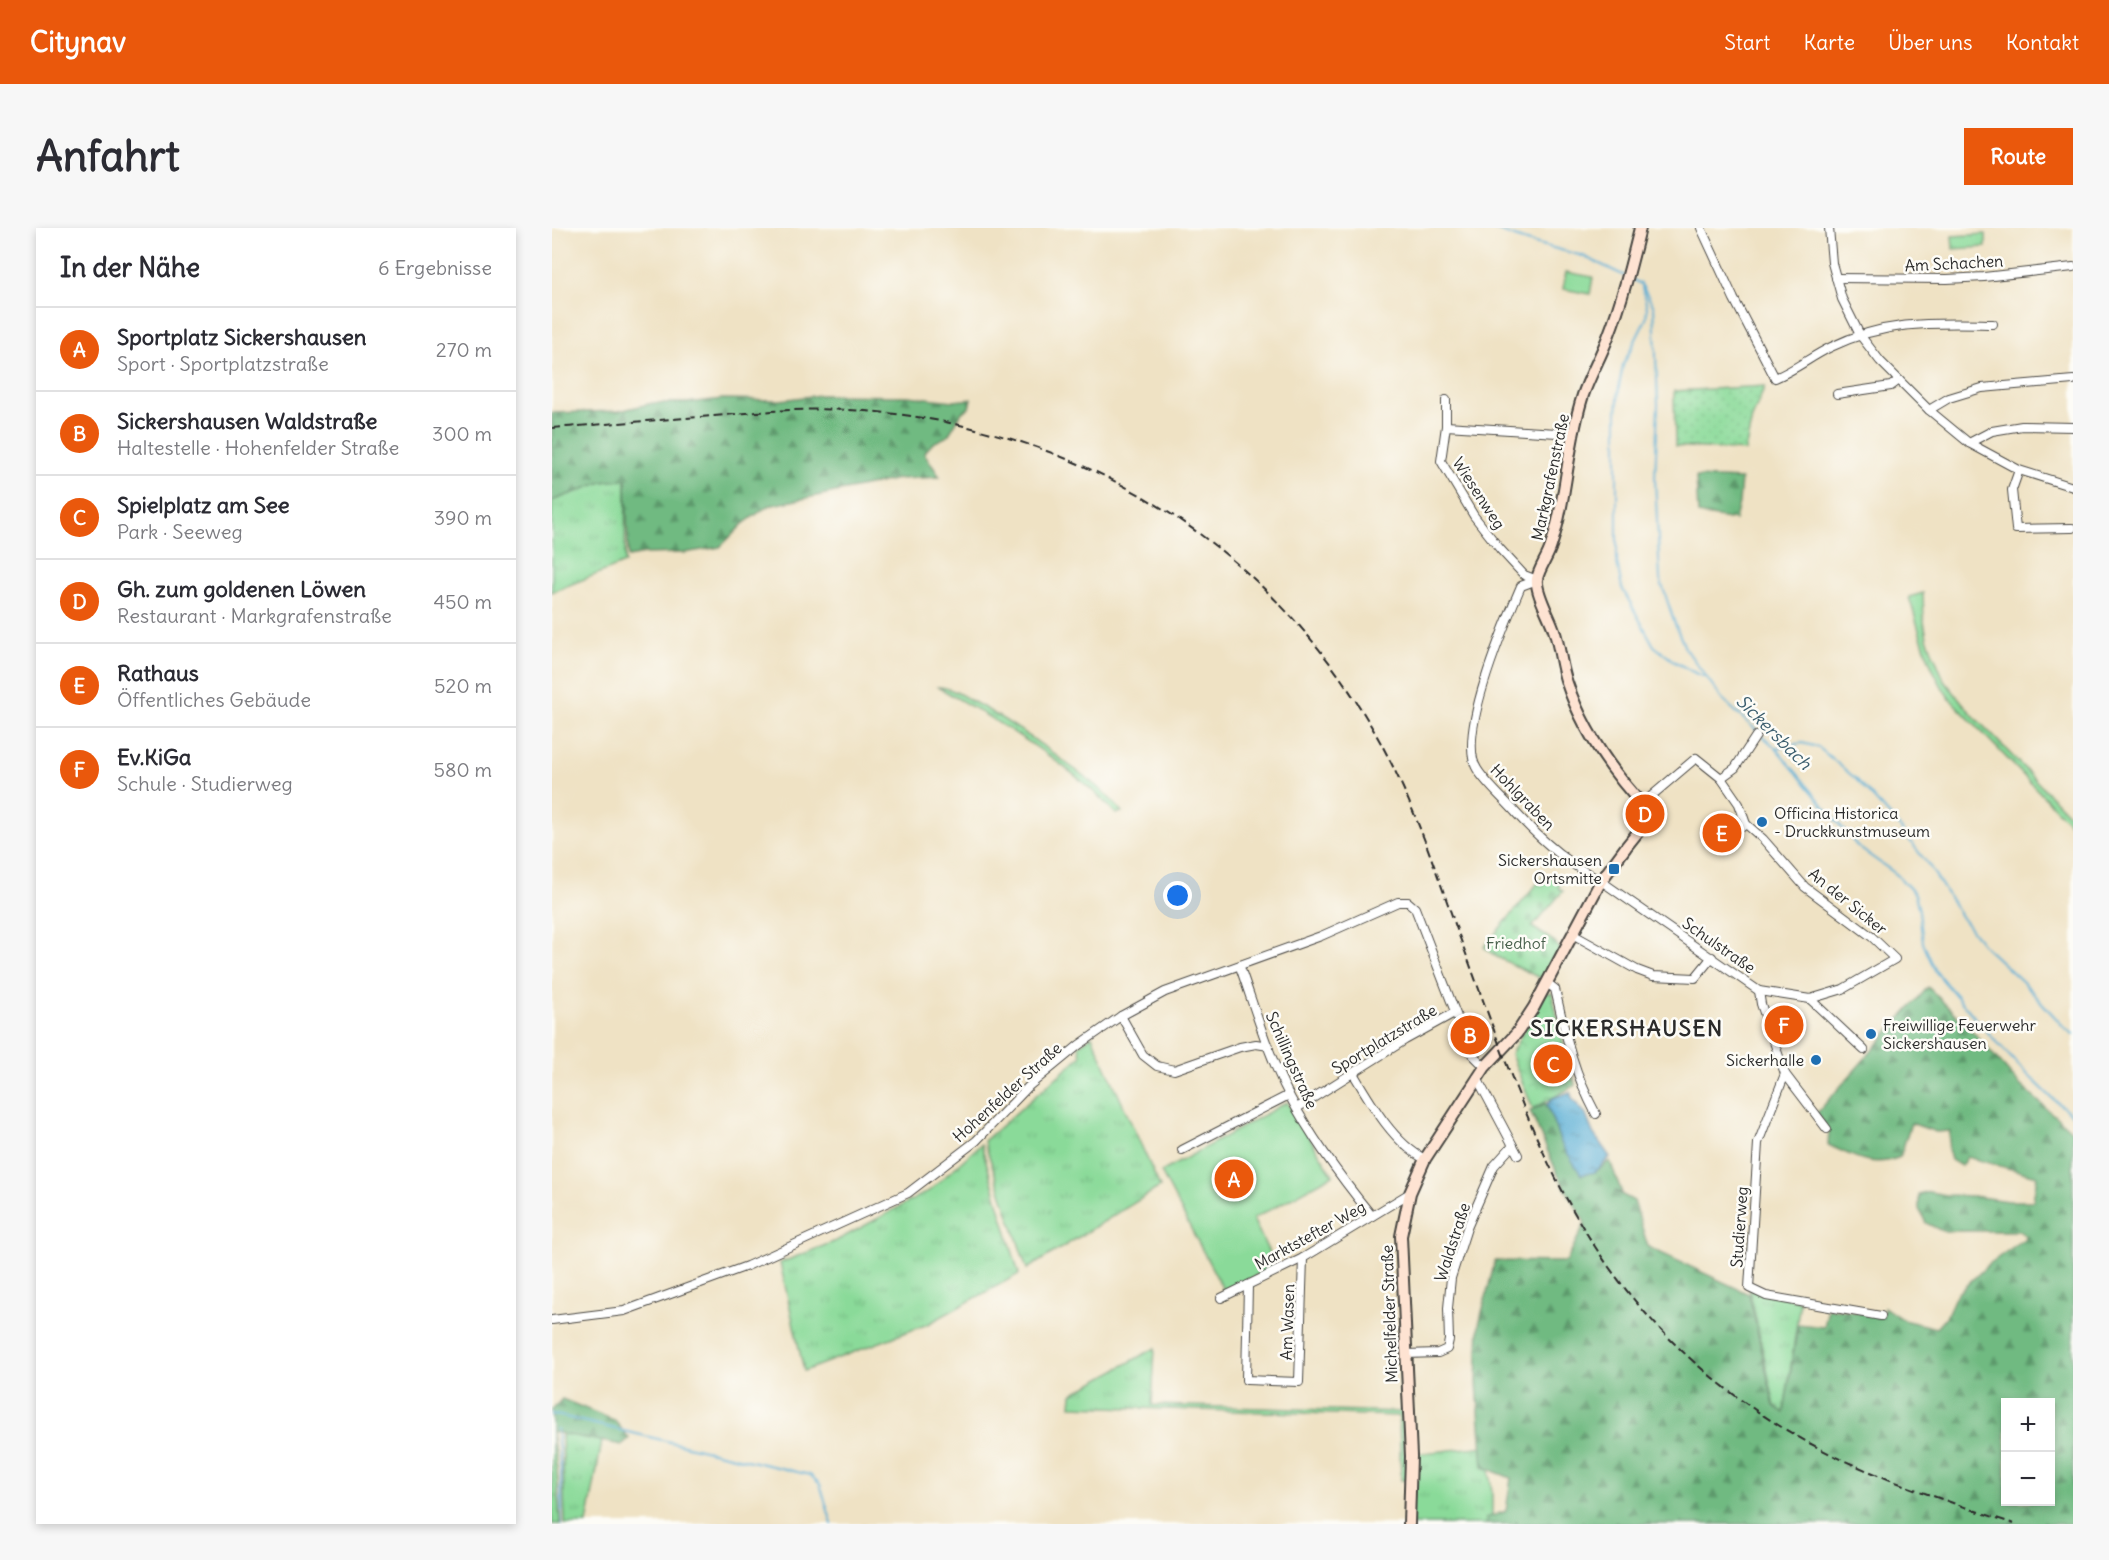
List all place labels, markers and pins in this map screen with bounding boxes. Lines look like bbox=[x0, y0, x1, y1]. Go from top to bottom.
pin: D bbox=[1626, 792, 1664, 836]
place label: Officina Historica - Druckkunstmuseum bbox=[1774, 803, 1930, 841]
pin: E bbox=[1702, 810, 1742, 856]
marker: Officina Historica - Druckkunstmuseum bbox=[1755, 815, 1769, 829]
place label: Sickershausen Ortsmitte bbox=[1498, 850, 1602, 888]
marker: Sickershausen Ortsmitte bbox=[1607, 862, 1621, 876]
pin: F bbox=[1764, 1002, 1804, 1048]
pin: B bbox=[1450, 1012, 1490, 1058]
place label: Freiwillige Feuerwehr Sickershausen bbox=[1883, 1015, 2037, 1053]
marker: Freiwillige Feuerwehr Sickershausen bbox=[1864, 1027, 1878, 1041]
pin: C bbox=[1534, 1042, 1572, 1086]
place label: Sickerhalle bbox=[1726, 1050, 1804, 1070]
marker: Sickerhalle bbox=[1809, 1053, 1823, 1067]
pin: A bbox=[1214, 1156, 1254, 1202]

